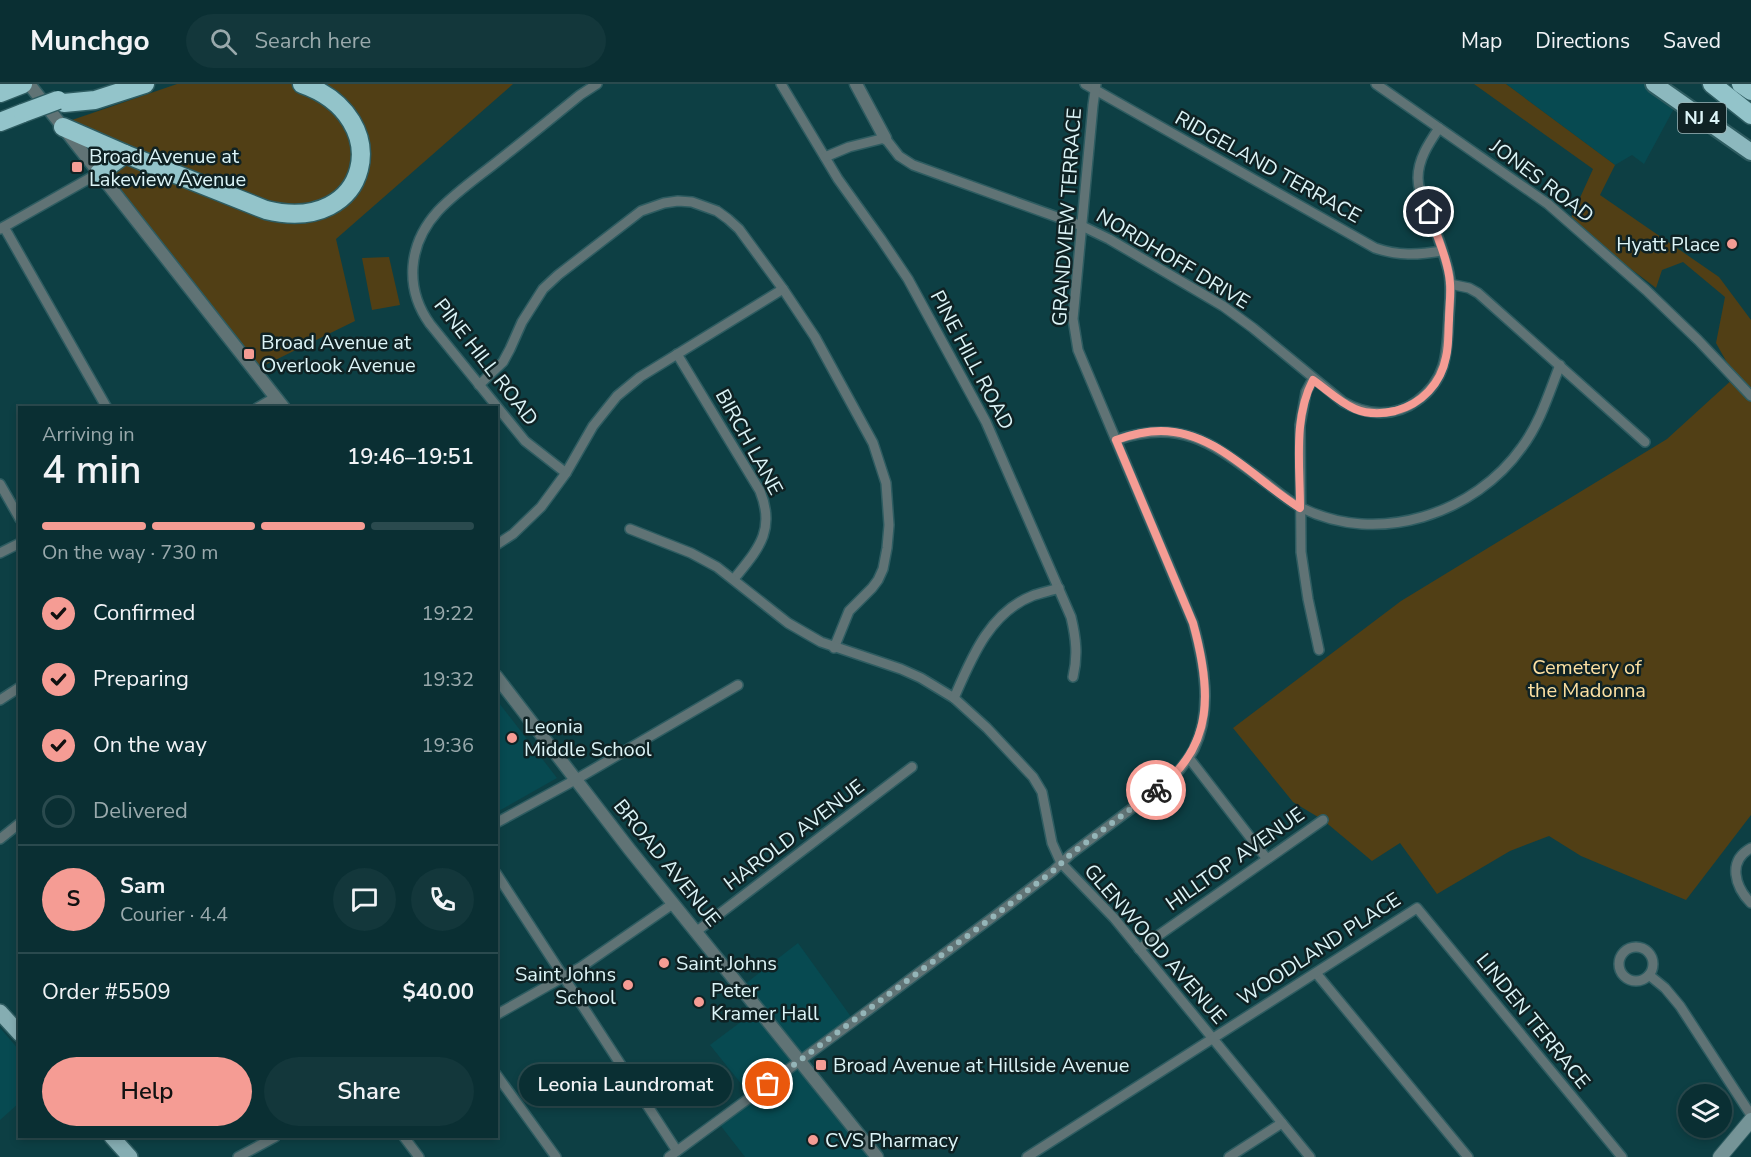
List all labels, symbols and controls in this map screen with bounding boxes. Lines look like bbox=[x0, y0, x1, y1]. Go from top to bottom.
search box bbox=[186, 14, 606, 68]
text: Munchgo bbox=[30, 22, 150, 60]
icon: search bbox=[207, 25, 240, 58]
text: Search here bbox=[255, 26, 371, 56]
text: Map bbox=[1461, 27, 1502, 55]
text: Directions bbox=[1535, 27, 1630, 55]
text: Saved bbox=[1663, 27, 1721, 55]
road number: NJ 4 bbox=[1678, 103, 1726, 133]
street label: RIDGELAND TERRACE bbox=[1170, 105, 1366, 229]
street label: GRANDVIEW TERRACE bbox=[1046, 107, 1088, 327]
street label: JONES ROAD bbox=[1484, 133, 1599, 229]
place label: Broad Avenue at Lakeview Avenue bbox=[89, 143, 246, 193]
marker: Broad Avenue at Lakeview Avenue bbox=[70, 160, 84, 174]
pin bbox=[1403, 186, 1454, 237]
icon: home bbox=[1412, 195, 1445, 228]
street label: NORDHOFF DRIVE bbox=[1091, 202, 1255, 316]
place label: Hyatt Place bbox=[1616, 231, 1720, 258]
marker: Hyatt Place bbox=[1725, 237, 1739, 251]
street label: PINE HILL ROAD bbox=[924, 286, 1020, 434]
street label: PINE HILL ROAD bbox=[428, 293, 544, 431]
place label: Broad Avenue at Overlook Avenue bbox=[261, 329, 416, 379]
marker: Broad Avenue at Overlook Avenue bbox=[242, 347, 256, 361]
street label: BIRCH LANE bbox=[709, 384, 789, 500]
text: Arriving in bbox=[42, 421, 135, 448]
text: 19:46–19:51 bbox=[347, 442, 474, 472]
text: 4 min bbox=[42, 444, 141, 497]
text: On the way · 730 m bbox=[42, 539, 218, 566]
icon: check bbox=[42, 597, 75, 630]
text: Confirmed bbox=[93, 598, 195, 628]
text: 19:22 bbox=[421, 600, 474, 627]
park label: Cemetery of the Madonna bbox=[1528, 654, 1646, 704]
icon: check bbox=[42, 663, 75, 696]
text: Preparing bbox=[93, 664, 189, 694]
text: 19:32 bbox=[421, 666, 474, 693]
place label: Leonia Middle School bbox=[524, 713, 652, 763]
icon: check bbox=[42, 729, 75, 762]
text: On the way bbox=[93, 730, 207, 760]
marker: Leonia Middle School bbox=[505, 731, 519, 745]
text: 19:36 bbox=[421, 732, 474, 759]
courier bbox=[1126, 760, 1186, 820]
street label: HAROLD AVENUE bbox=[718, 773, 870, 897]
icon: bike bbox=[1140, 774, 1173, 807]
street label: BROAD AVENUE bbox=[607, 794, 727, 932]
text: Delivered bbox=[93, 796, 188, 826]
street label: HILLTOP AVENUE bbox=[1160, 801, 1310, 917]
street label: GLENWOOD AVENUE bbox=[1078, 858, 1232, 1030]
button: chat bbox=[333, 868, 396, 931]
button: phone bbox=[411, 868, 474, 931]
text: Sam bbox=[120, 871, 165, 901]
text: S bbox=[67, 884, 80, 914]
street label: WOODLAND PLACE bbox=[1232, 886, 1406, 1012]
text: Courier · 4.4 bbox=[120, 901, 228, 928]
street label: LINDEN TERRACE bbox=[1470, 948, 1596, 1094]
place label: Saint Johns bbox=[676, 950, 777, 977]
marker: Saint Johns bbox=[657, 956, 671, 970]
place label: Saint Johns School bbox=[515, 961, 616, 1011]
text: Order #5509 bbox=[42, 977, 171, 1007]
text: $40.00 bbox=[403, 977, 474, 1007]
place label: Peter Kramer Hall bbox=[711, 977, 819, 1027]
marker: Saint Johns School bbox=[621, 978, 635, 992]
marker: Peter Kramer Hall bbox=[692, 995, 706, 1009]
place label: Broad Avenue at Hillside Avenue bbox=[833, 1052, 1129, 1079]
button: Help bbox=[42, 1057, 252, 1126]
button: Share bbox=[264, 1057, 474, 1126]
pin bbox=[742, 1058, 793, 1109]
marker: Broad Avenue at Hillside Avenue bbox=[814, 1058, 828, 1072]
callout: Leonia Laundromat bbox=[519, 1063, 732, 1105]
icon: bag bbox=[751, 1067, 784, 1100]
text: Leonia Laundromat bbox=[538, 1071, 713, 1098]
map controls bbox=[1678, 1084, 1732, 1138]
button: layers bbox=[1678, 1084, 1732, 1138]
place label: CVS Pharmacy bbox=[825, 1127, 959, 1154]
marker: CVS Pharmacy bbox=[806, 1133, 820, 1147]

